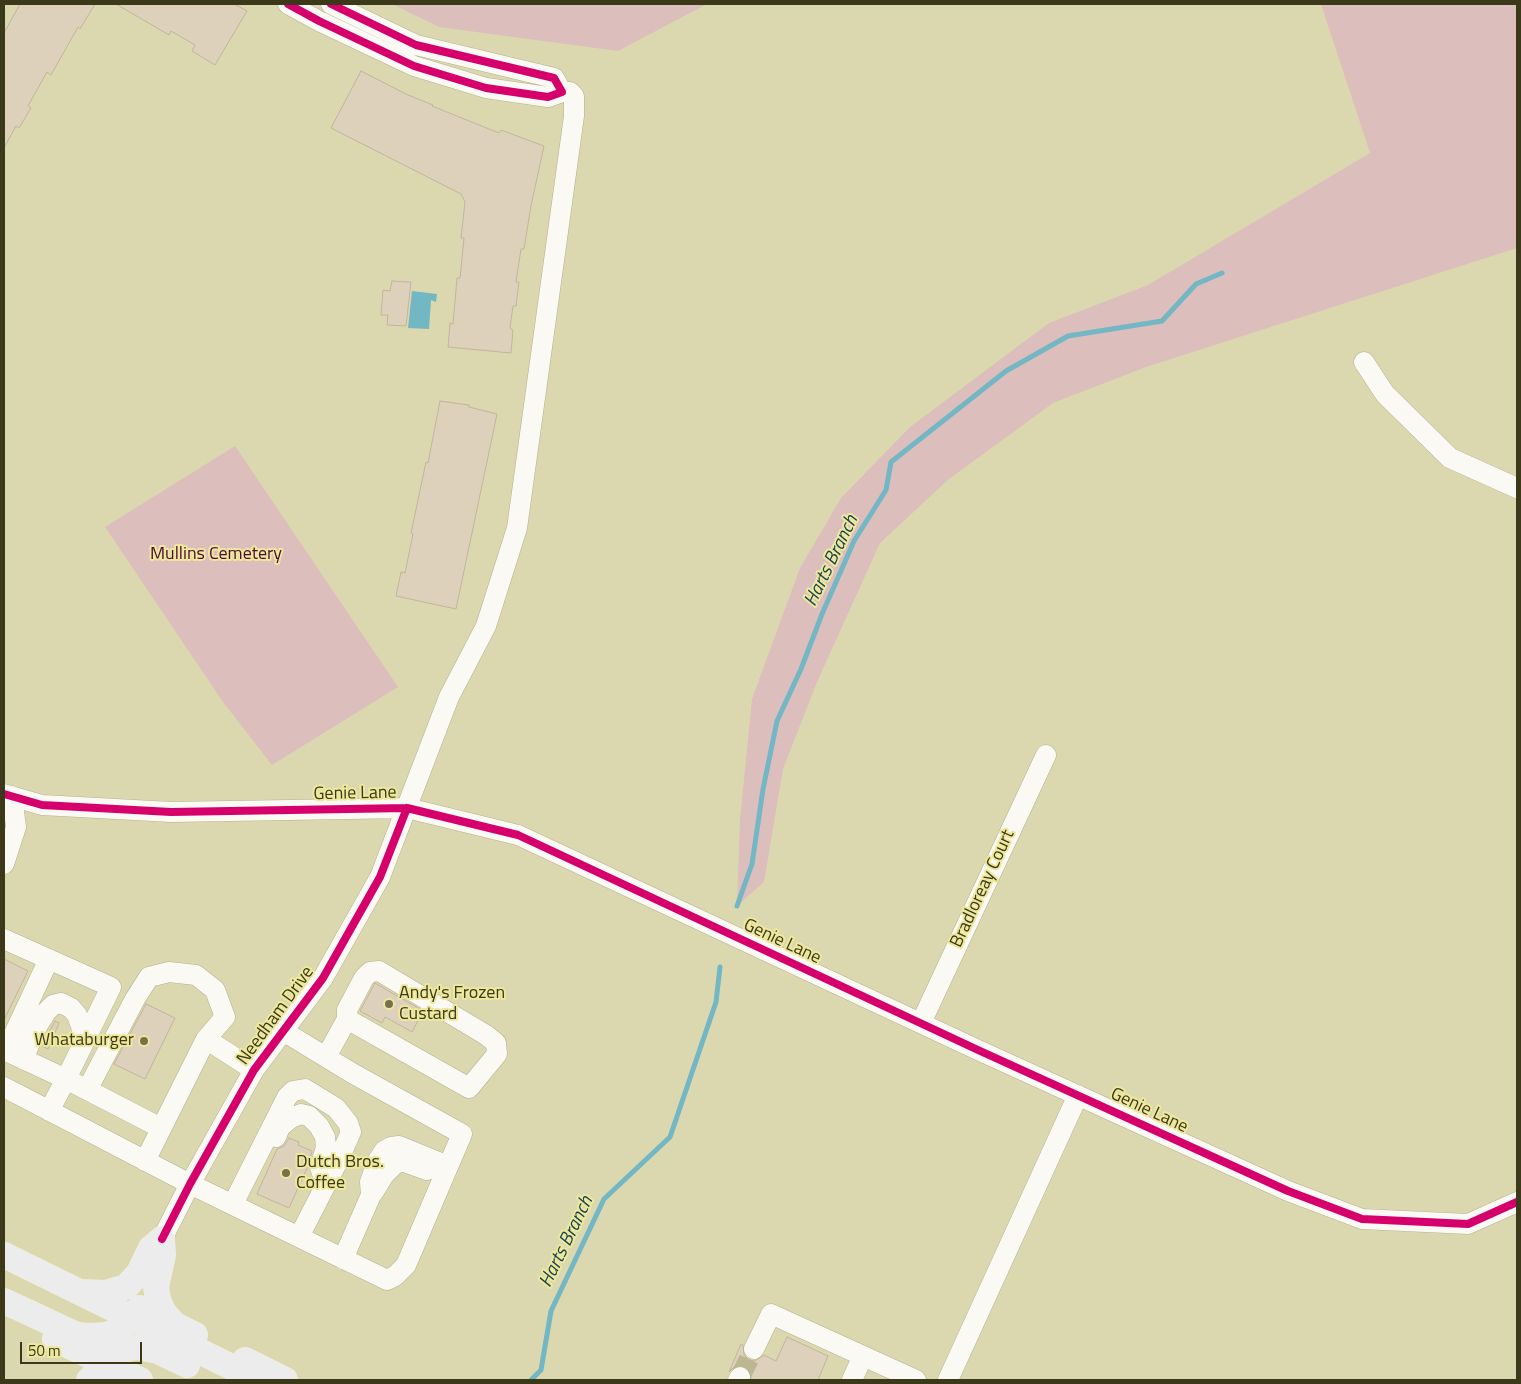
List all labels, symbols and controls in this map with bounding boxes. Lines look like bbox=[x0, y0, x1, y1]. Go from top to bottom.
water label: Harts Branch bbox=[800, 512, 864, 610]
park label: Mullins Cemetery bbox=[150, 544, 282, 566]
street label: Genie Lane bbox=[313, 782, 397, 806]
street label: Bradloreay Court bbox=[946, 827, 1020, 951]
street label: Genie Lane bbox=[740, 915, 824, 969]
street label: Needham Drive bbox=[233, 962, 319, 1070]
place label: Andy's Frozen Custard bbox=[399, 983, 505, 1026]
marker: Andy's Frozen Custard bbox=[383, 998, 395, 1010]
place label: Whataburger bbox=[34, 1030, 134, 1052]
marker: Whataburger bbox=[138, 1035, 150, 1047]
street label: Genie Lane bbox=[1107, 1084, 1191, 1138]
place label: Dutch Bros. Coffee bbox=[296, 1152, 384, 1194]
marker: Dutch Bros. Coffee bbox=[280, 1167, 292, 1179]
water label: Harts Branch bbox=[535, 1193, 599, 1291]
scale bar bbox=[22, 1332, 145, 1364]
text: 50 m bbox=[28, 1339, 61, 1362]

